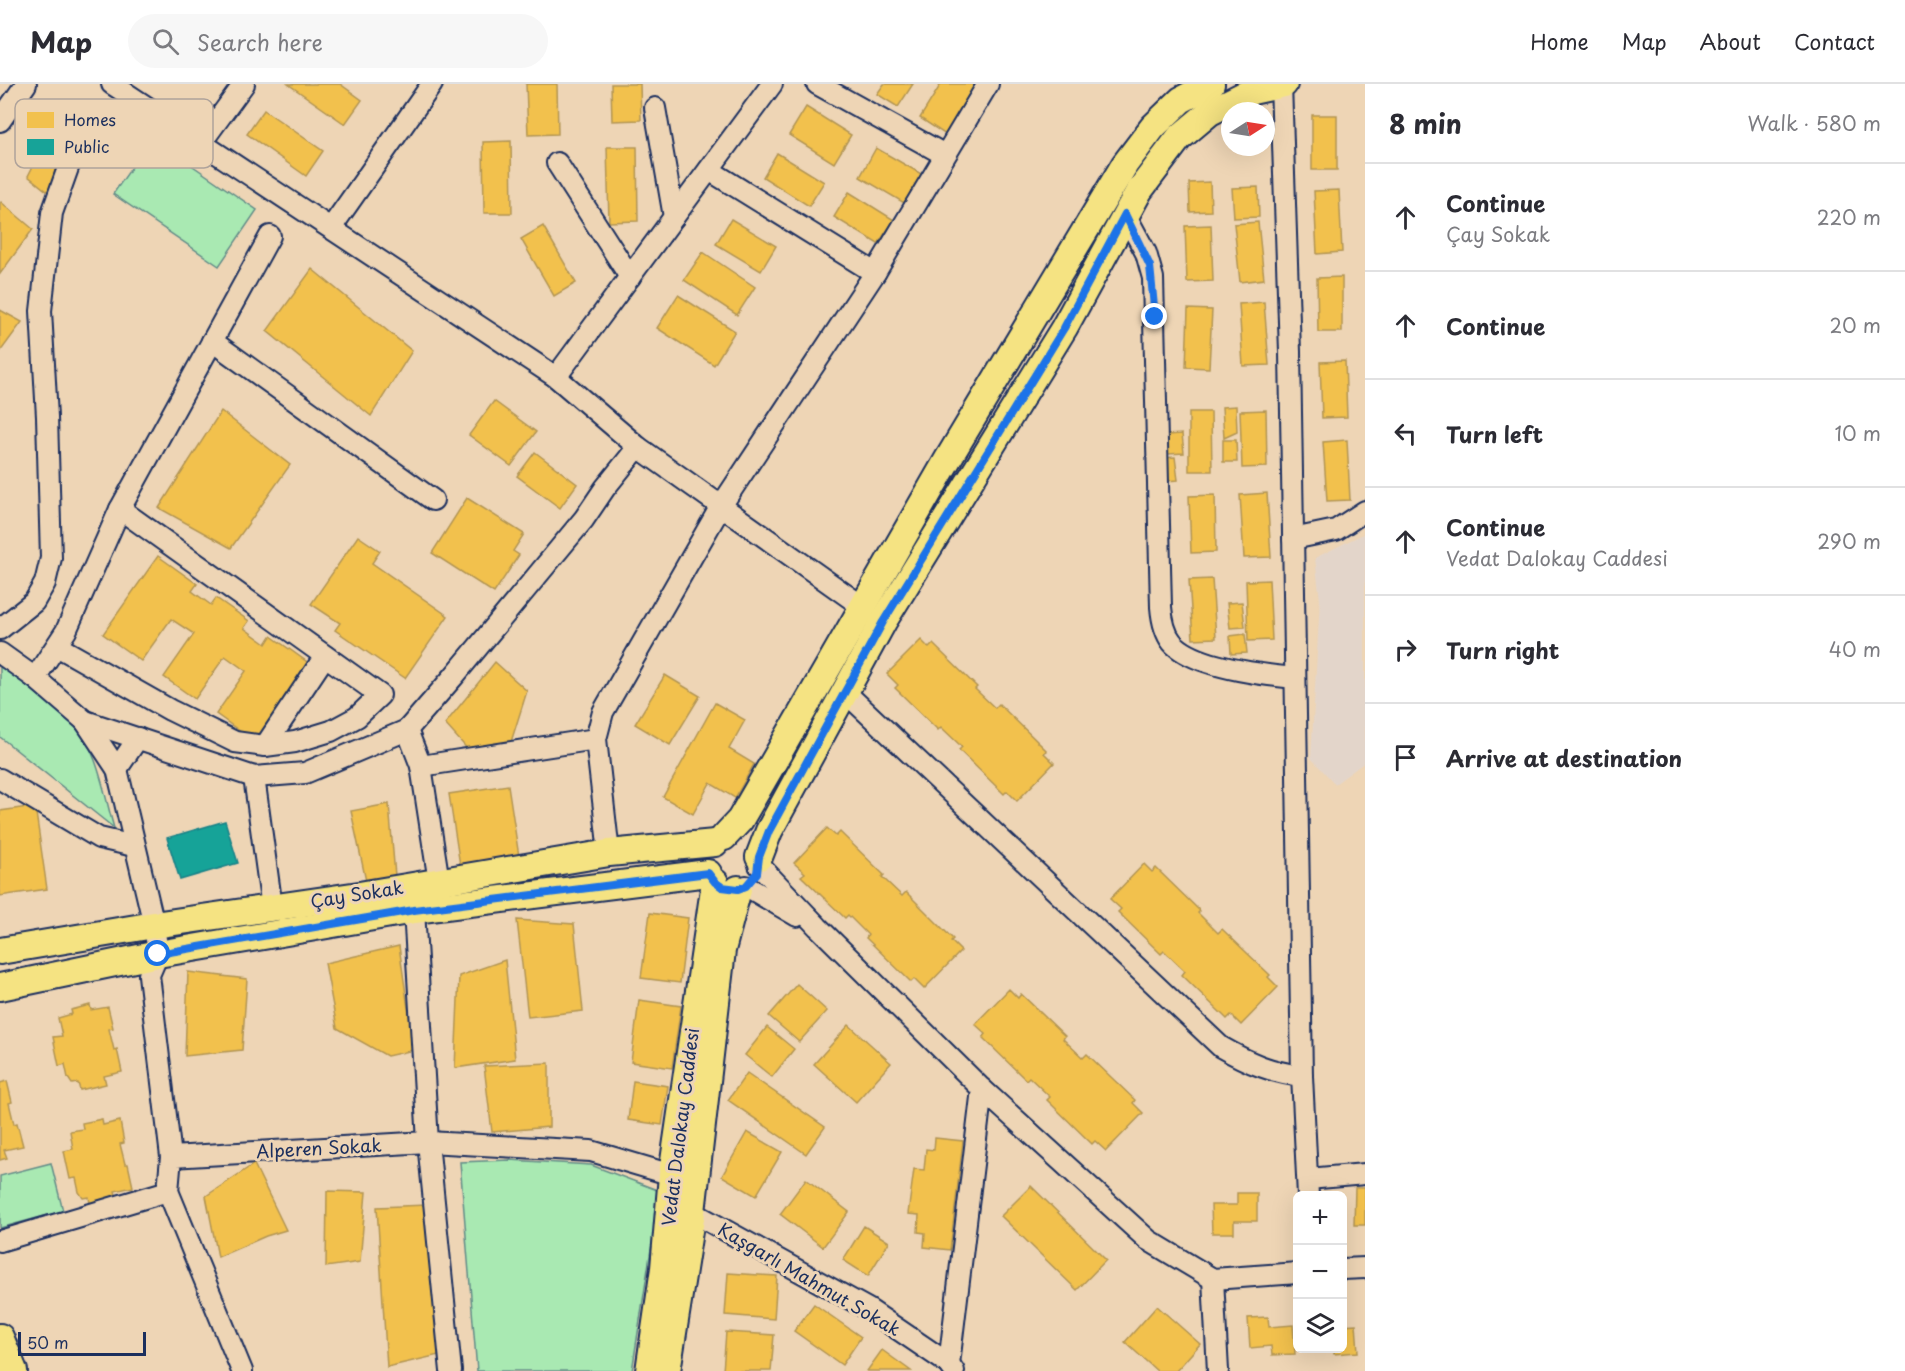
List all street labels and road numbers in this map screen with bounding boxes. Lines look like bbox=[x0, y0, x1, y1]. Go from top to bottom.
street label: Çay Sokak bbox=[308, 873, 405, 914]
street label: Vedat Dalokay Caddesi bbox=[654, 1026, 705, 1228]
street label: Alperen Sokak bbox=[255, 1131, 382, 1164]
street label: Kaşgarlı Mahmut Sokak bbox=[713, 1215, 906, 1342]

